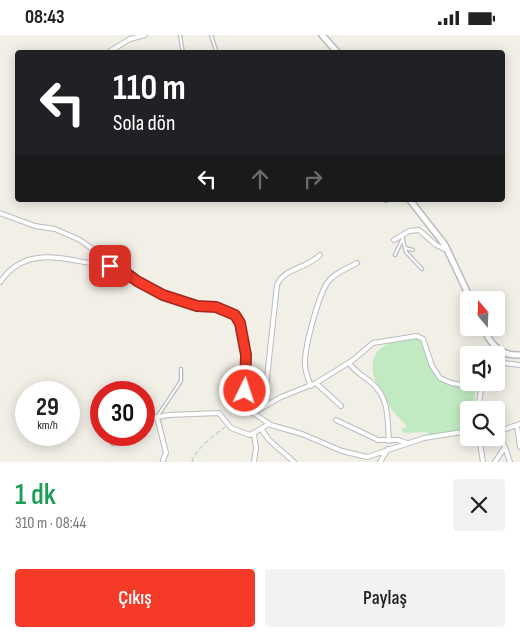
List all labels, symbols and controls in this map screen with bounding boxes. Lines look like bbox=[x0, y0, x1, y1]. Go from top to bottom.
text: 08:43 bbox=[25, 6, 65, 29]
text: 110 m bbox=[113, 67, 186, 110]
icon: left bbox=[30, 70, 95, 135]
text: Sola dön bbox=[113, 110, 175, 137]
icon: left bbox=[193, 165, 221, 193]
icon: ahead bbox=[246, 165, 274, 193]
icon: right bbox=[299, 165, 327, 193]
pin bbox=[89, 245, 131, 287]
icon: arrive bbox=[96, 252, 124, 280]
north arrow bbox=[460, 291, 505, 336]
map controls bbox=[460, 291, 505, 446]
button: sound bbox=[460, 346, 505, 391]
position arrow bbox=[218, 364, 270, 416]
speed limit sign: 30 bbox=[90, 381, 155, 446]
text: 29 bbox=[36, 392, 59, 423]
button: search bbox=[460, 401, 505, 446]
text: km/h bbox=[37, 418, 58, 433]
text: 1 dk bbox=[15, 477, 56, 513]
button: close bbox=[453, 479, 505, 531]
text: 310 m · 08:44 bbox=[15, 514, 86, 533]
button: Çıkış bbox=[15, 569, 255, 627]
button: Paylaş bbox=[265, 569, 505, 627]

